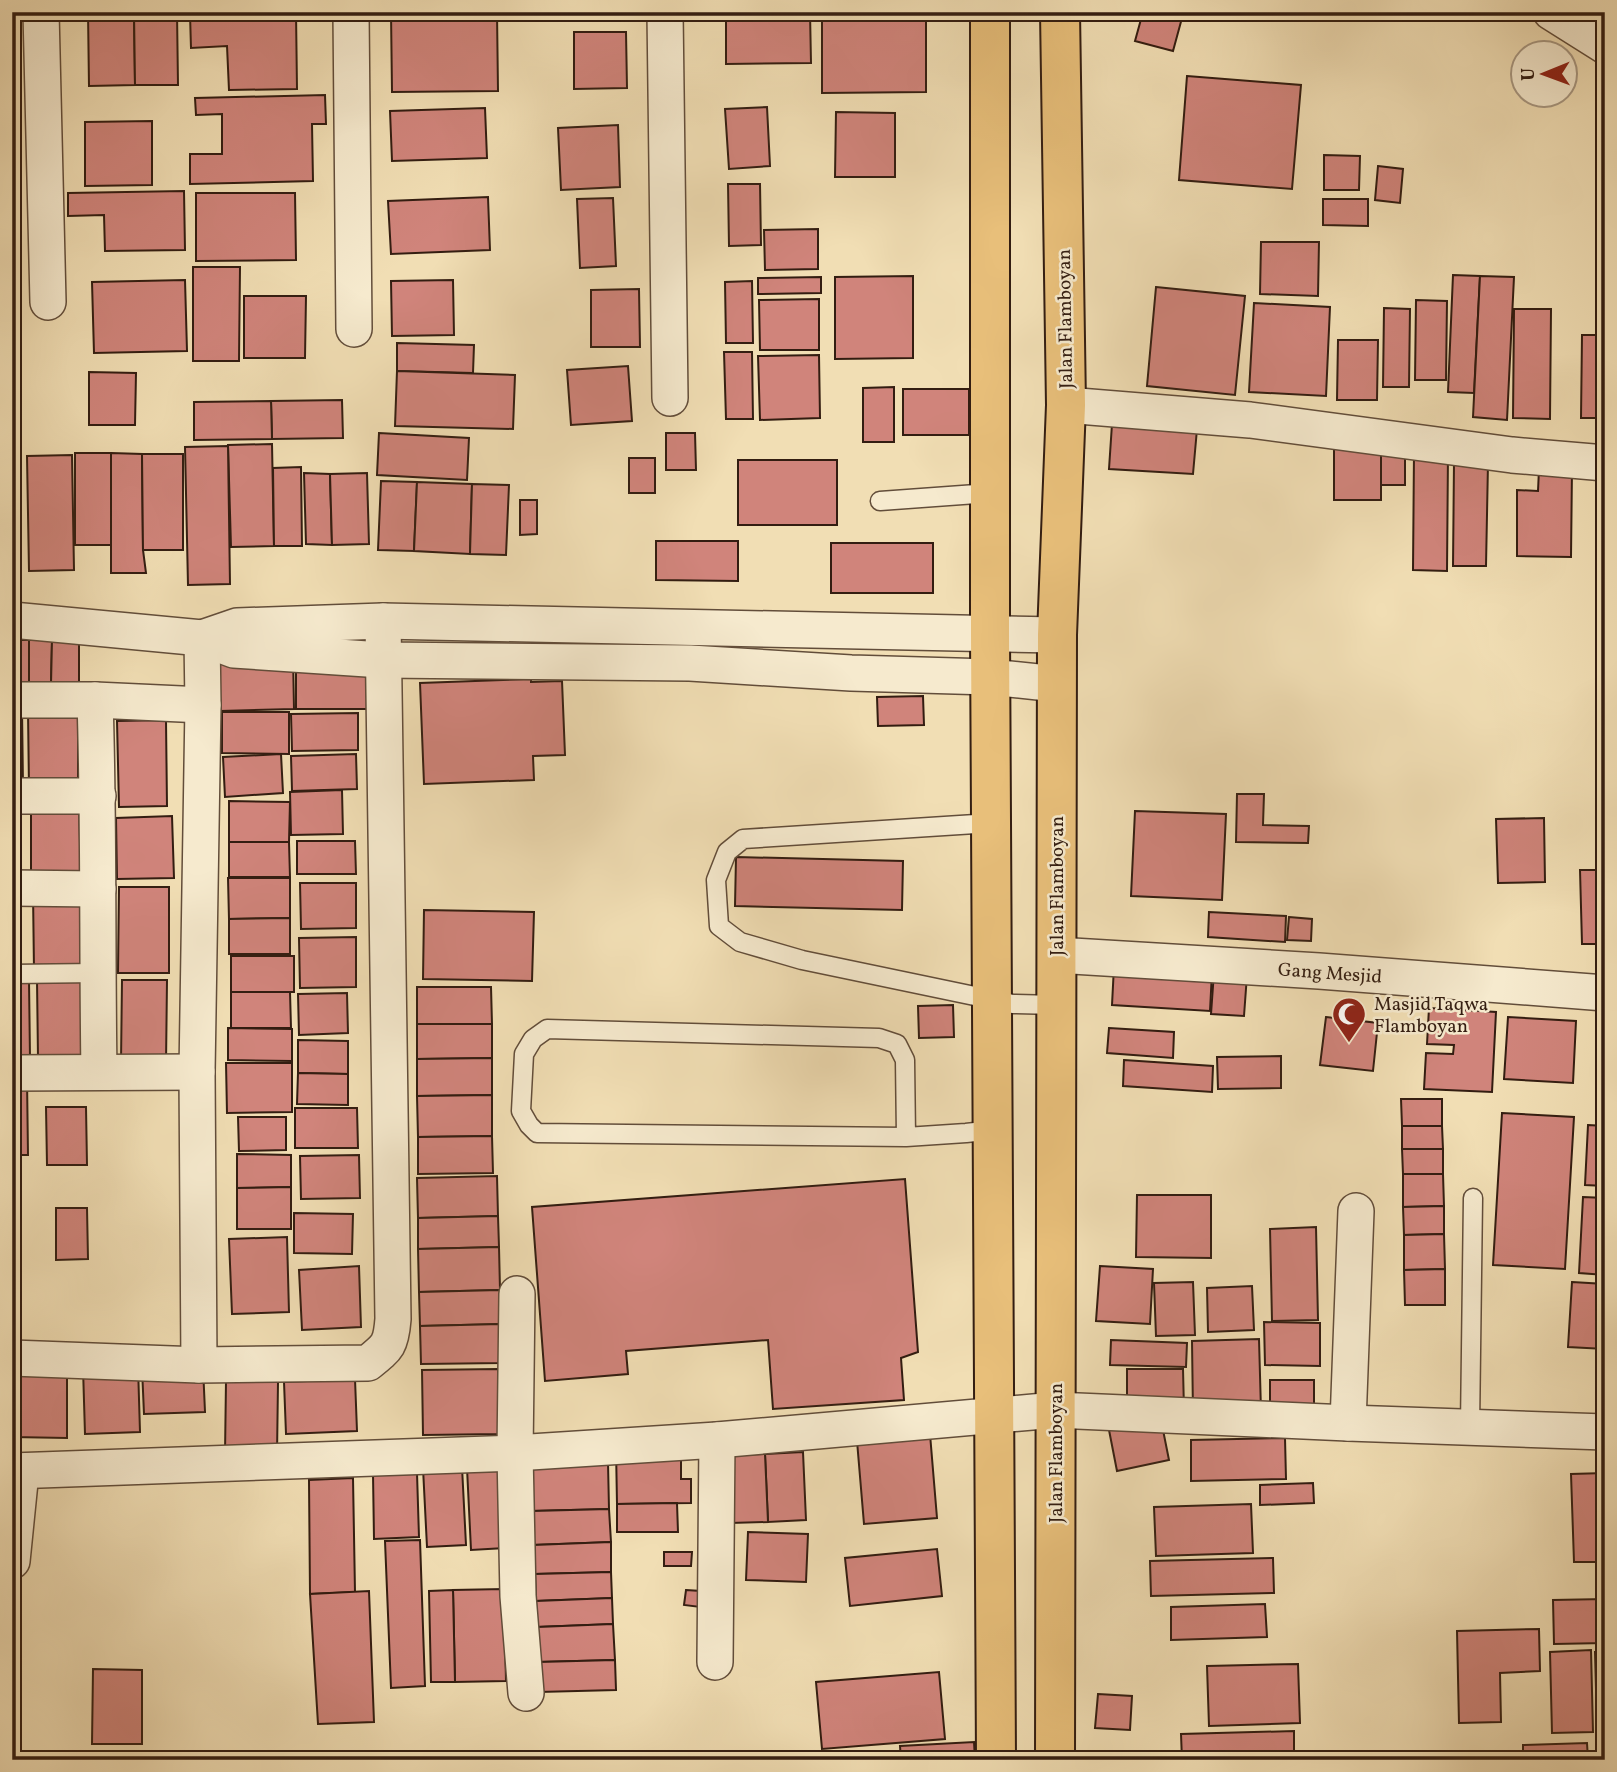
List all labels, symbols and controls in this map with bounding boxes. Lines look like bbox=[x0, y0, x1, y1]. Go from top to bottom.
north arrow bbox=[1508, 38, 1578, 108]
text: U bbox=[1516, 68, 1542, 81]
street label: Jalan Flamboyan bbox=[1052, 249, 1080, 389]
street label: Jalan Flamboyan bbox=[1045, 816, 1071, 956]
street label: Gang Mesjid bbox=[1277, 957, 1383, 991]
place label: Masjid Taqwa Flamboyan bbox=[1374, 992, 1488, 1040]
mosque icon: Masjid Taqwa Flamboyan bbox=[1330, 995, 1368, 1044]
street label: Jalan Flamboyan bbox=[1044, 1383, 1070, 1523]

